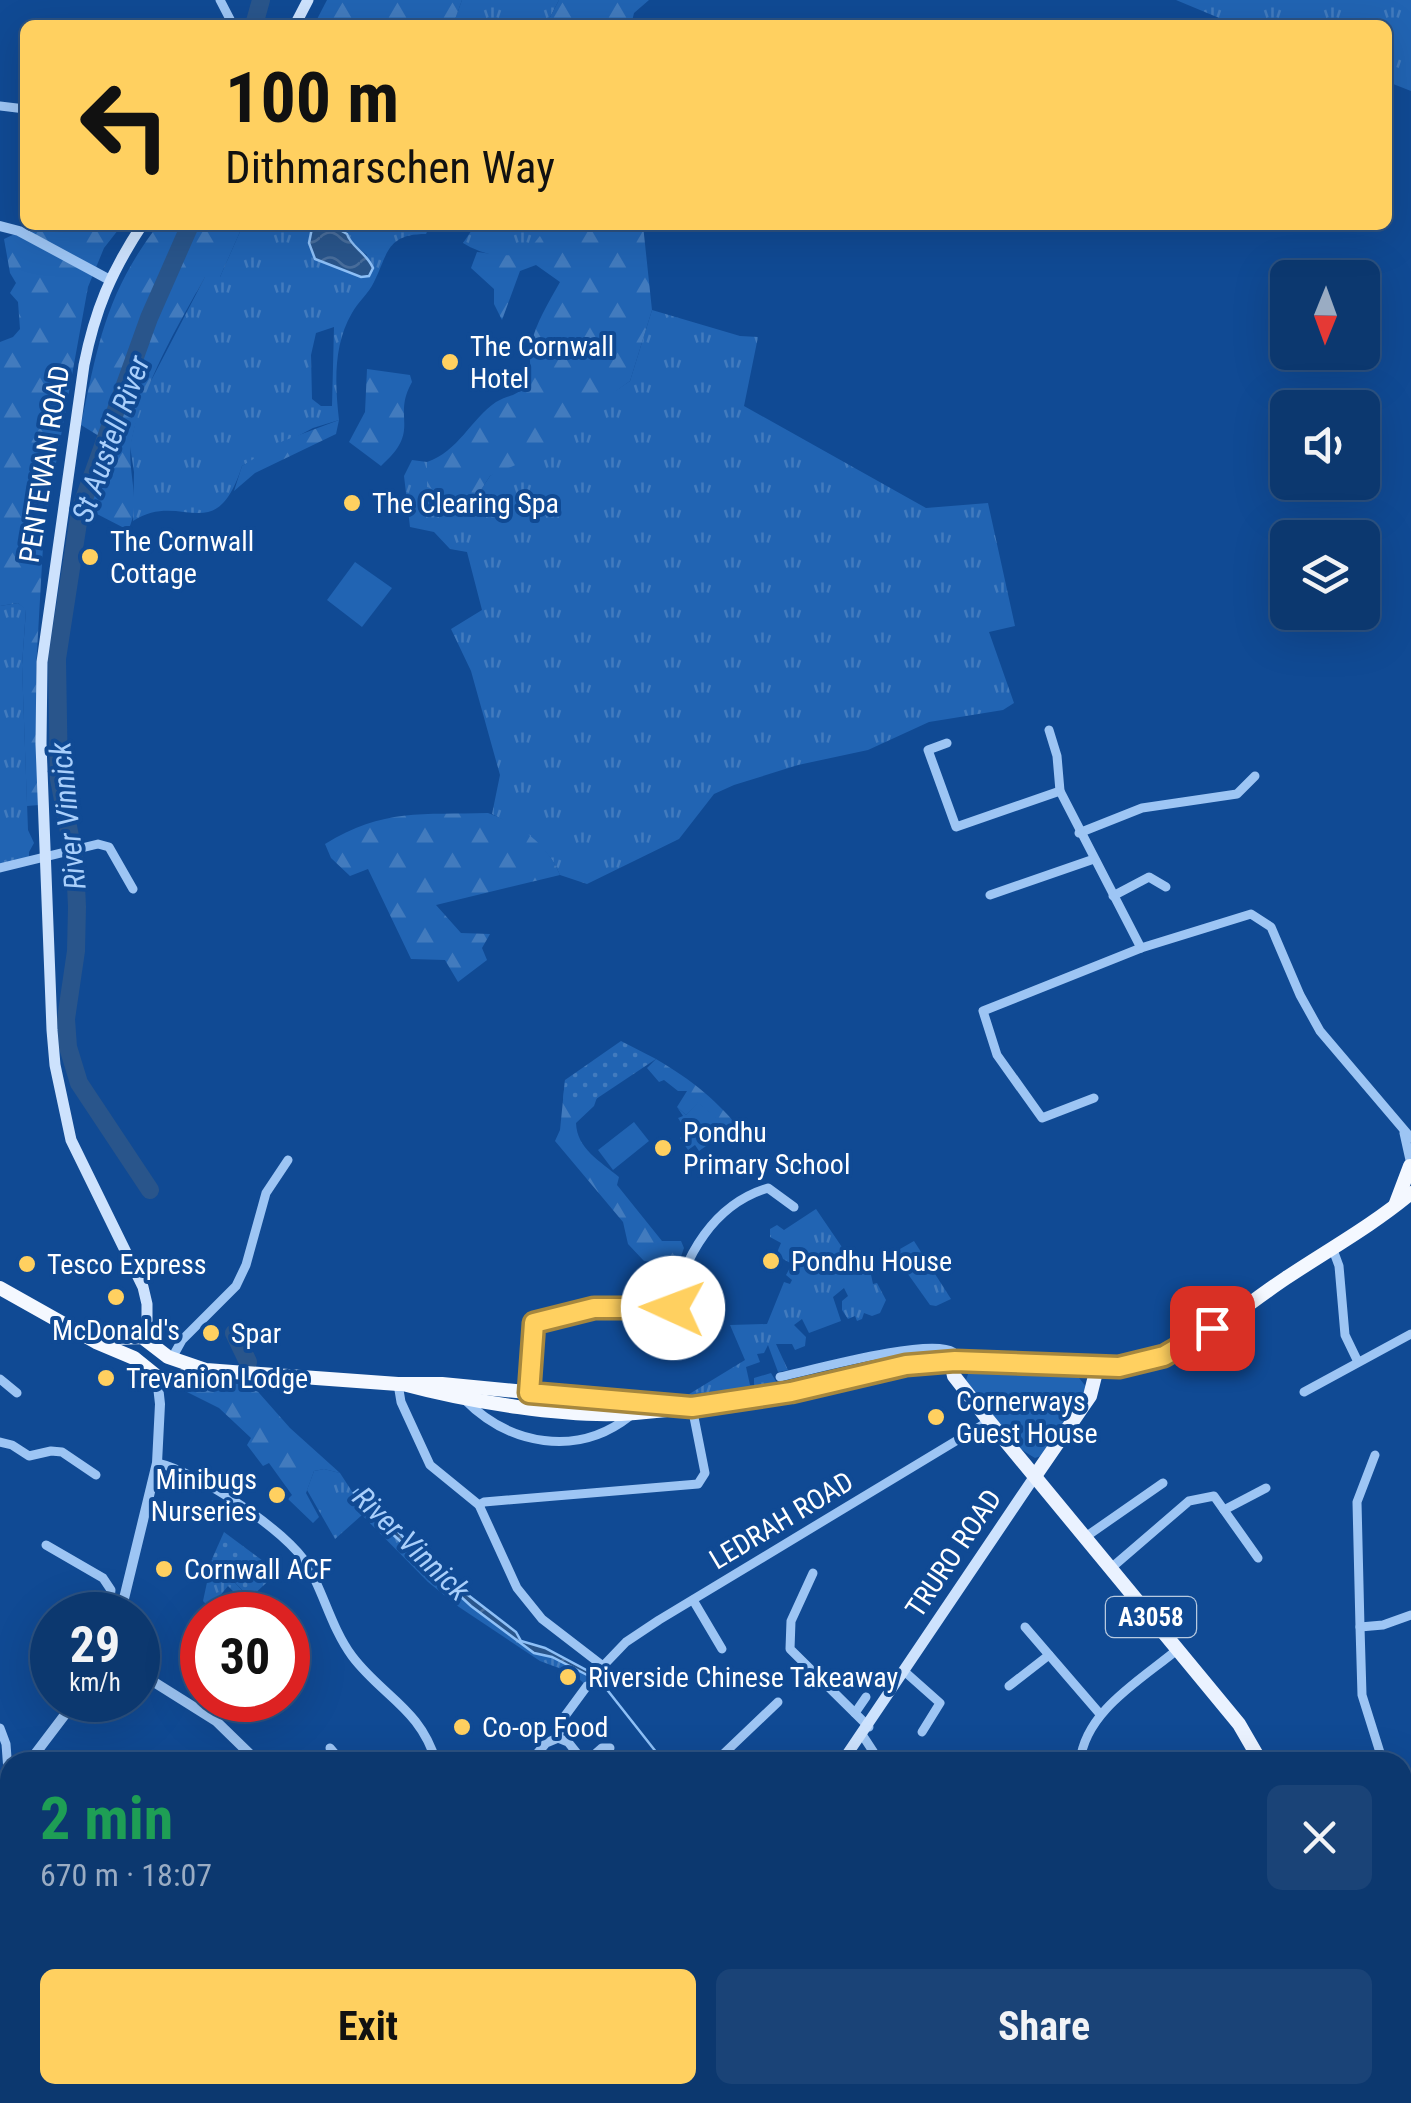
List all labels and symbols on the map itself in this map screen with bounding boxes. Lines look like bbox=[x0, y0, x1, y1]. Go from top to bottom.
north arrow bbox=[1270, 260, 1380, 370]
place label: The Cornwall Hotel bbox=[470, 330, 614, 395]
water label: St Austell River bbox=[64, 350, 157, 526]
marker: The Cornwall Hotel bbox=[439, 351, 461, 373]
street label: PENTEWAN ROAD bbox=[13, 363, 76, 565]
place label: The Clearing Spa bbox=[372, 487, 559, 520]
marker: The Clearing Spa bbox=[341, 492, 363, 514]
place label: The Cornwall Cottage bbox=[110, 525, 254, 590]
marker: The Cornwall Cottage bbox=[79, 546, 101, 568]
water label: River Vinnick bbox=[42, 740, 93, 892]
place label: Pondhu Primary School bbox=[683, 1116, 850, 1181]
marker: Pondhu Primary School bbox=[652, 1137, 674, 1159]
place label: Pondhu House bbox=[791, 1245, 952, 1278]
place label: Tesco Express bbox=[47, 1248, 206, 1281]
marker: Pondhu House bbox=[760, 1250, 782, 1272]
marker: Tesco Express bbox=[16, 1253, 38, 1275]
position arrow bbox=[621, 1256, 725, 1360]
marker: McDonald's bbox=[105, 1286, 127, 1308]
pin bbox=[1170, 1286, 1255, 1371]
place label: McDonald's bbox=[52, 1314, 180, 1347]
place label: Spar bbox=[231, 1317, 281, 1350]
marker: Spar bbox=[200, 1322, 222, 1344]
place label: Trevanion Lodge bbox=[126, 1362, 308, 1395]
marker: Trevanion Lodge bbox=[95, 1367, 117, 1389]
place label: Cornerways Guest House bbox=[956, 1385, 1098, 1450]
marker: Cornerways Guest House bbox=[925, 1406, 947, 1428]
place label: Minibugs Nurseries bbox=[151, 1463, 257, 1528]
street label: LEDRAH ROAD bbox=[704, 1465, 859, 1576]
water label: River Vinnick bbox=[346, 1480, 477, 1608]
street label: TRURO ROAD bbox=[899, 1483, 1008, 1623]
marker: Minibugs Nurseries bbox=[266, 1484, 288, 1506]
place label: Cornwall ACF bbox=[184, 1553, 332, 1586]
marker: Cornwall ACF bbox=[153, 1558, 175, 1580]
speed limit sign: 30 bbox=[180, 1592, 310, 1722]
road number: A3058 bbox=[1106, 1597, 1196, 1637]
place label: Riverside Chinese Takeaway bbox=[588, 1661, 898, 1694]
marker: Riverside Chinese Takeaway bbox=[557, 1666, 579, 1688]
place label: Co-op Food bbox=[482, 1711, 608, 1744]
marker: Co-op Food bbox=[451, 1716, 473, 1738]

